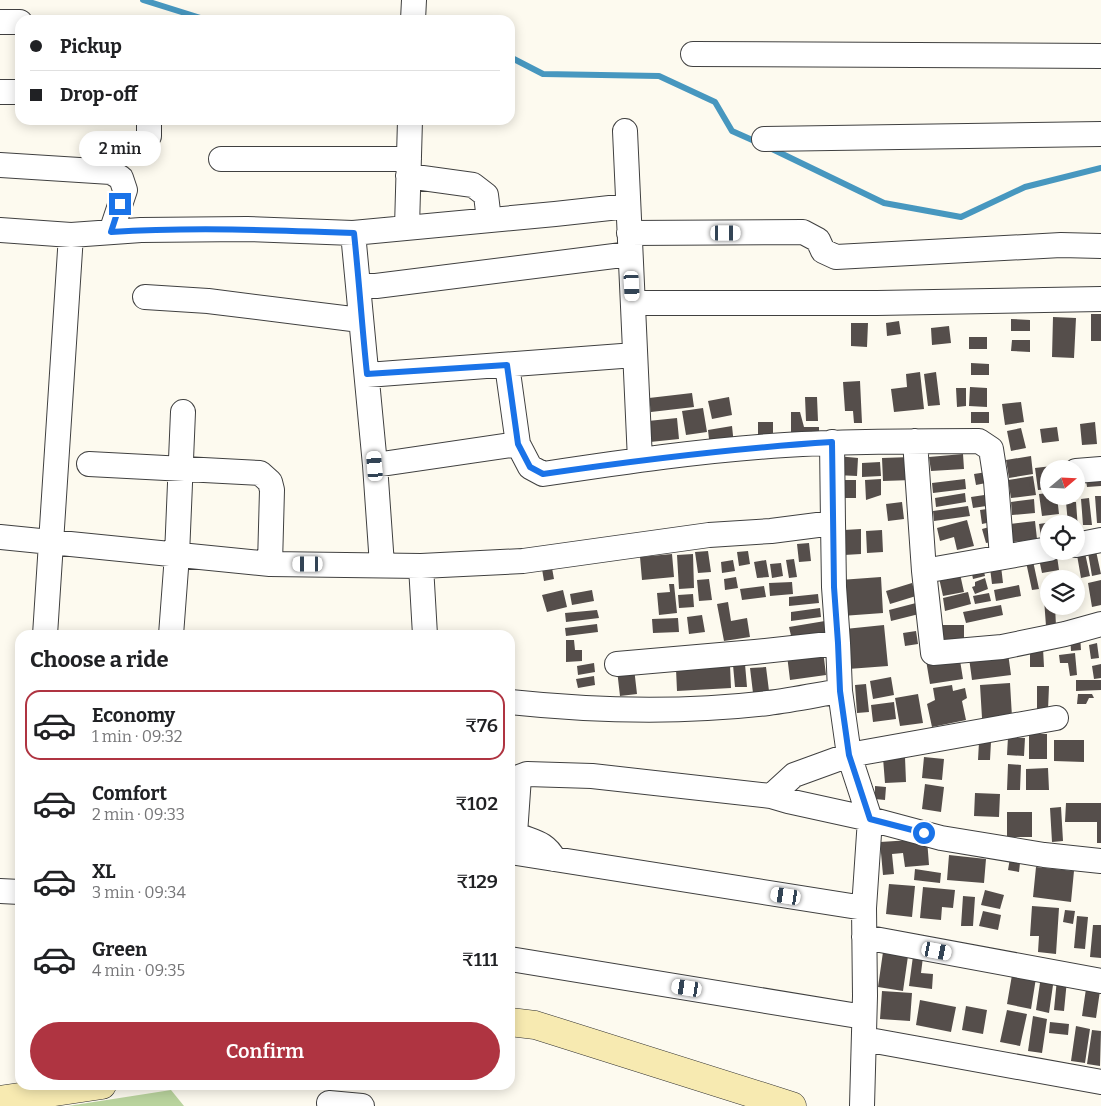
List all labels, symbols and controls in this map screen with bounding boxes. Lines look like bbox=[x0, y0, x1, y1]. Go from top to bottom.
text: Pickup bbox=[60, 35, 122, 58]
text: Drop-off bbox=[60, 83, 138, 106]
callout: 2 min bbox=[79, 132, 161, 166]
text: 2 min bbox=[99, 139, 141, 158]
route end bbox=[109, 193, 131, 215]
car bbox=[711, 226, 741, 241]
car bbox=[623, 271, 640, 301]
car bbox=[366, 450, 383, 482]
north arrow bbox=[1040, 460, 1085, 505]
map controls bbox=[1040, 460, 1085, 615]
button: locate bbox=[1040, 515, 1085, 560]
car bbox=[293, 557, 323, 572]
button: layers bbox=[1040, 570, 1085, 615]
text: Choose a ride bbox=[30, 646, 169, 673]
icon: car bbox=[32, 703, 77, 748]
text: Economy bbox=[92, 704, 175, 727]
text: ₹76 bbox=[465, 714, 498, 737]
text: 1 min · 09:32 bbox=[92, 727, 182, 746]
icon: car bbox=[32, 781, 77, 826]
text: Comfort bbox=[92, 782, 167, 805]
text: ₹102 bbox=[455, 792, 498, 815]
text: 2 min · 09:33 bbox=[92, 805, 185, 824]
route start bbox=[913, 822, 935, 844]
icon: car bbox=[32, 859, 77, 904]
text: XL bbox=[92, 860, 116, 883]
text: ₹129 bbox=[456, 870, 498, 893]
text: 3 min · 09:34 bbox=[92, 883, 186, 902]
car bbox=[770, 886, 801, 906]
icon: car bbox=[32, 937, 77, 982]
text: Green bbox=[92, 938, 147, 961]
car bbox=[920, 941, 953, 961]
text: ₹111 bbox=[462, 948, 498, 971]
text: 4 min · 09:35 bbox=[92, 961, 185, 980]
car bbox=[671, 978, 702, 998]
button: Confirm bbox=[30, 1022, 500, 1080]

